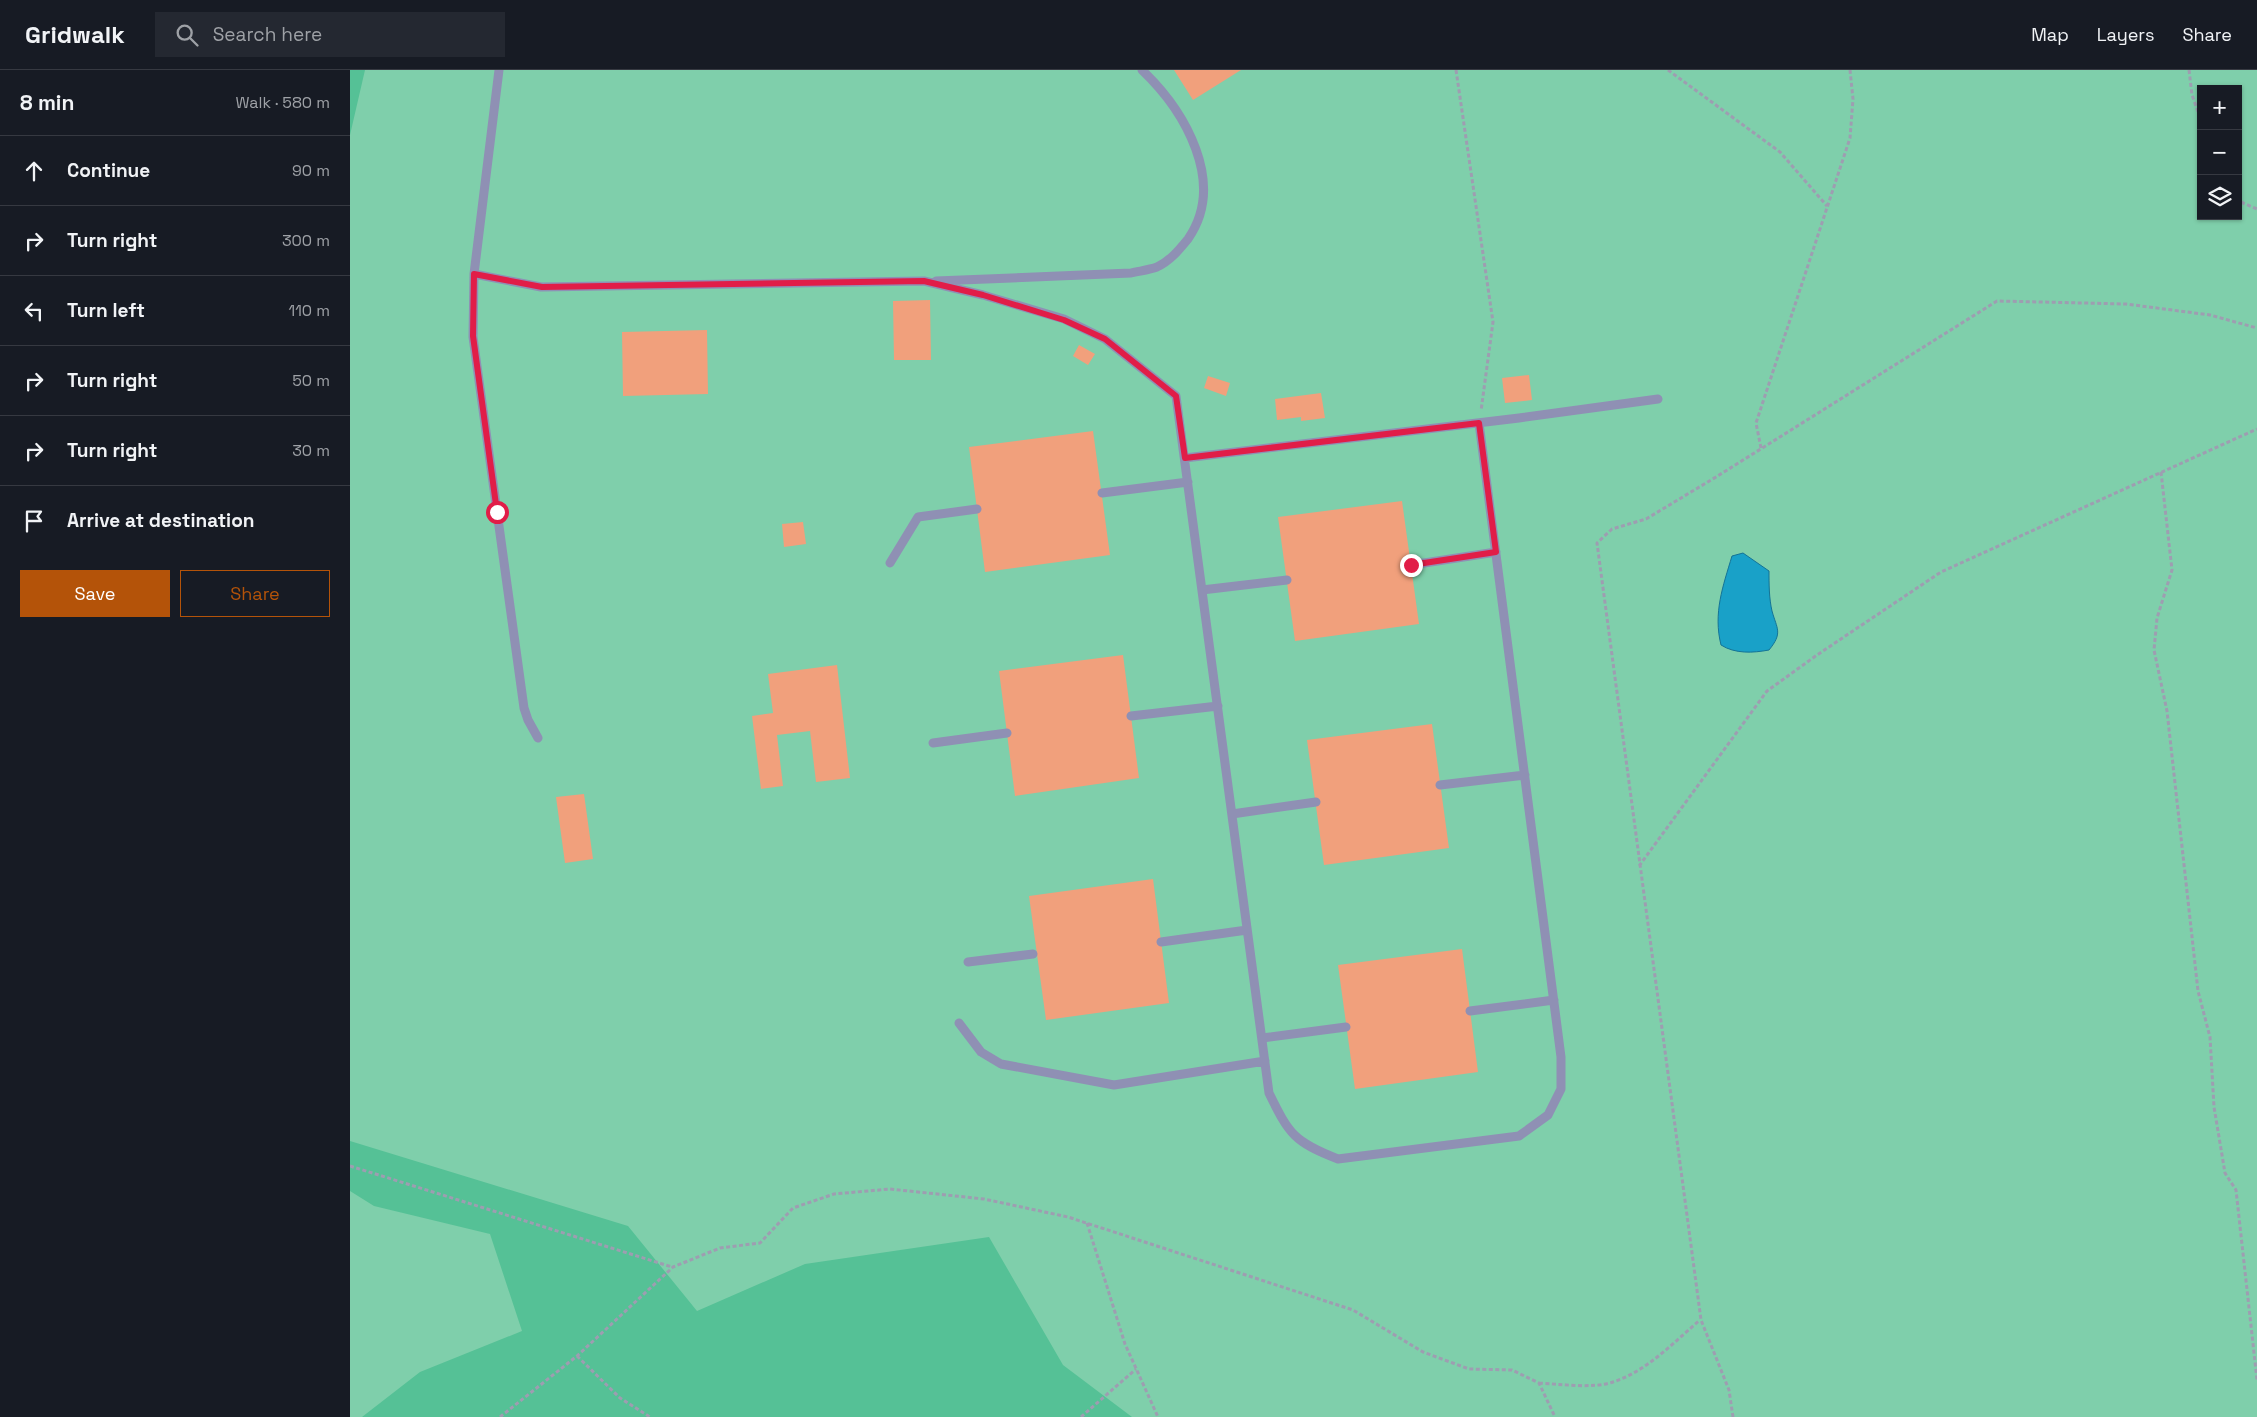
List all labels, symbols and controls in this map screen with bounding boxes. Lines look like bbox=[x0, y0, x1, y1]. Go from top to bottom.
search box bbox=[155, 12, 505, 57]
text: Gridwalk bbox=[25, 19, 125, 50]
icon: search bbox=[173, 21, 201, 49]
text: Search here bbox=[213, 22, 322, 47]
text: Map bbox=[2031, 23, 2069, 46]
text: Layers bbox=[2097, 23, 2154, 46]
text: Share bbox=[2182, 23, 2232, 46]
map controls bbox=[2197, 85, 2242, 220]
button: + bbox=[2197, 85, 2242, 130]
text: 8 min bbox=[20, 89, 74, 116]
text: Walk · 580 m bbox=[236, 92, 330, 113]
button: − bbox=[2197, 130, 2242, 175]
icon: ahead bbox=[20, 157, 48, 185]
text: Continue bbox=[67, 158, 150, 183]
text: 90 m bbox=[292, 160, 330, 181]
button: layers bbox=[2197, 175, 2242, 220]
icon: right bbox=[20, 227, 48, 255]
text: Turn right bbox=[67, 228, 157, 253]
text: 300 m bbox=[282, 230, 330, 251]
icon: left bbox=[20, 297, 48, 325]
text: Turn left bbox=[67, 298, 145, 323]
text: 110 m bbox=[288, 300, 330, 321]
icon: right bbox=[20, 367, 48, 395]
text: Turn right bbox=[67, 368, 157, 393]
text: 50 m bbox=[292, 370, 330, 391]
icon: right bbox=[20, 437, 48, 465]
text: Turn right bbox=[67, 438, 157, 463]
text: 30 m bbox=[292, 440, 330, 461]
route start bbox=[486, 501, 509, 524]
icon: arrive bbox=[20, 507, 48, 535]
text: Arrive at destination bbox=[67, 508, 255, 533]
route end bbox=[1400, 554, 1423, 577]
button: Save bbox=[20, 570, 170, 617]
button: Share bbox=[180, 570, 330, 617]

